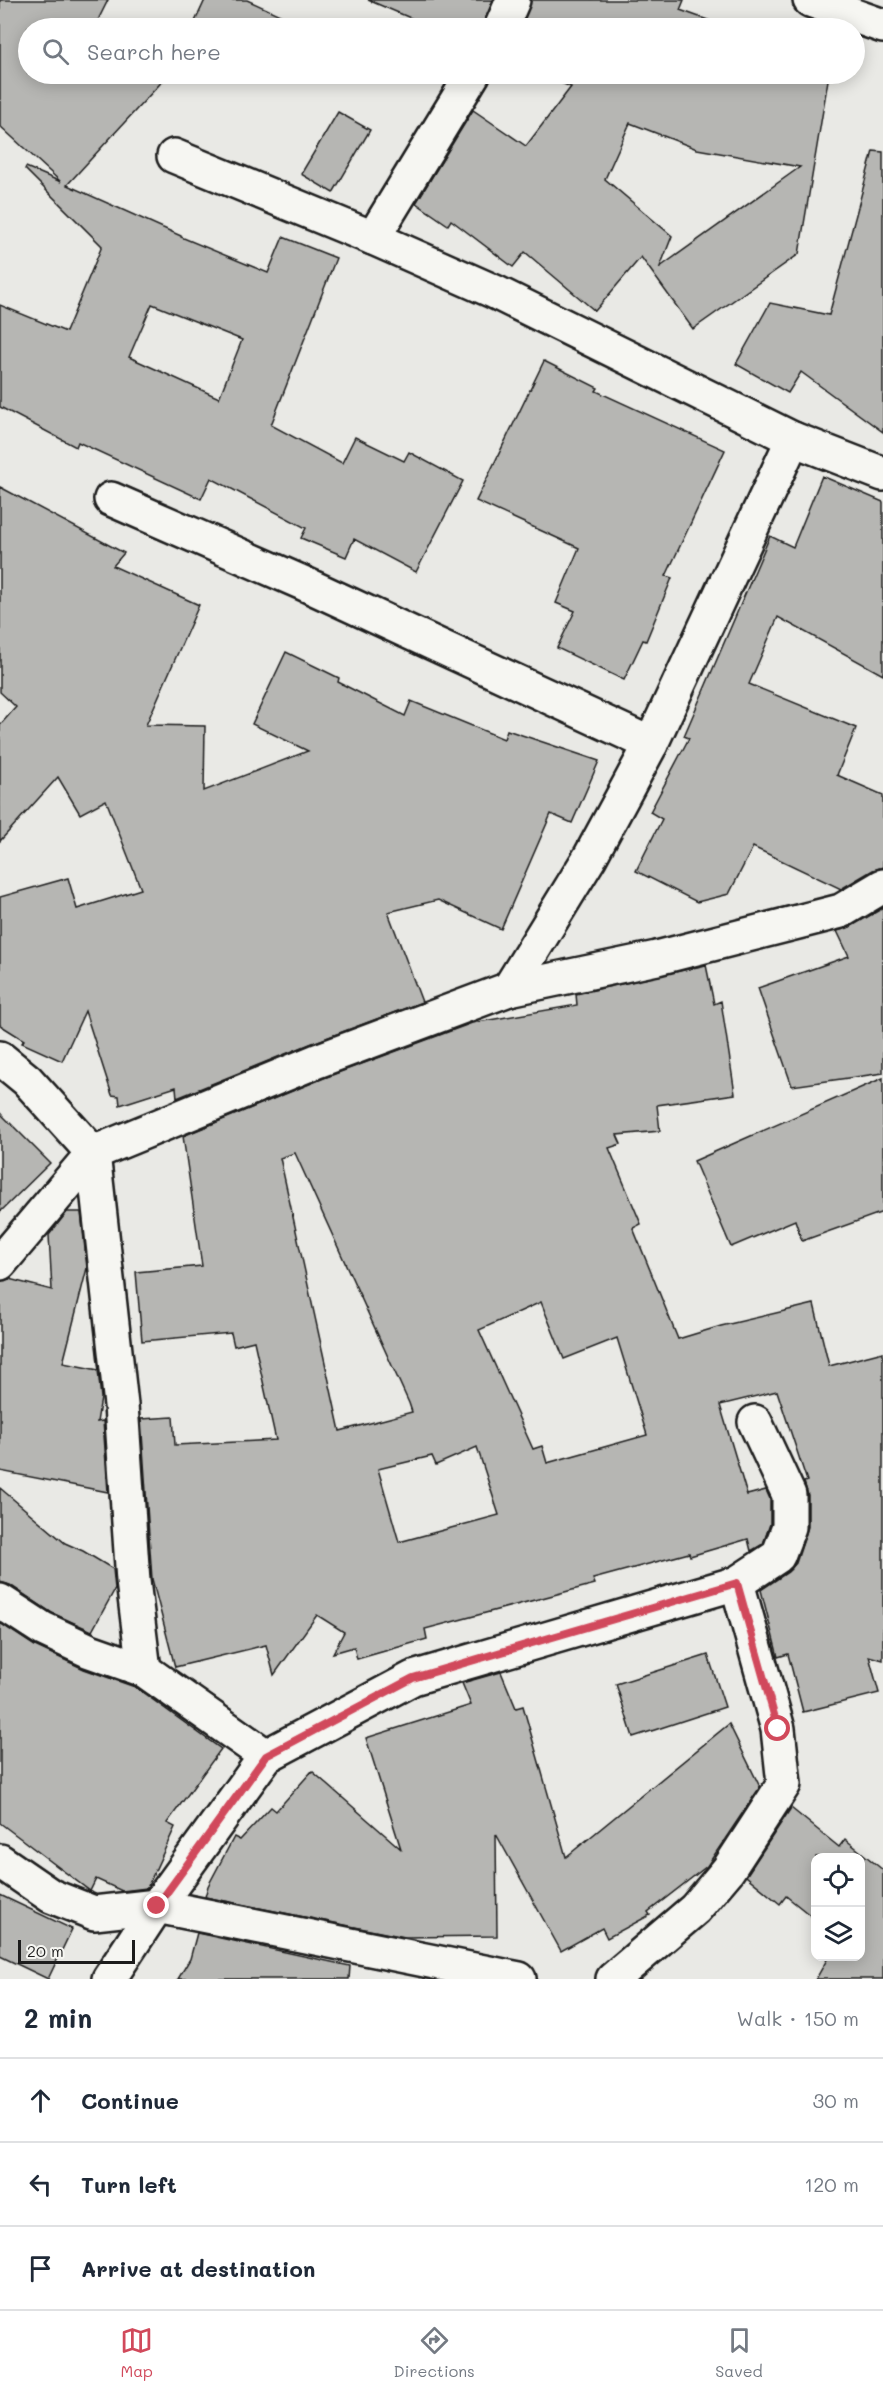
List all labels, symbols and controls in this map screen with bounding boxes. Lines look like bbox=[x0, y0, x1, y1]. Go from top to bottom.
search box bbox=[18, 18, 865, 84]
icon: search bbox=[39, 35, 72, 68]
text: Search here bbox=[87, 37, 221, 66]
route start bbox=[764, 1715, 790, 1741]
map controls bbox=[811, 1853, 865, 1961]
button: locate bbox=[811, 1853, 865, 1907]
route end bbox=[143, 1892, 169, 1918]
button: layers bbox=[811, 1907, 865, 1961]
scale bar bbox=[18, 1937, 135, 1964]
text: 20 m bbox=[27, 1940, 64, 1961]
text: 2 min bbox=[24, 2001, 92, 2035]
text: Walk · 150 m bbox=[737, 2005, 859, 2031]
icon: ahead bbox=[24, 2084, 57, 2117]
text: Continue bbox=[81, 2086, 179, 2115]
text: 30 m bbox=[813, 2087, 859, 2113]
icon: left bbox=[24, 2168, 57, 2201]
text: Turn left bbox=[81, 2170, 177, 2199]
text: 120 m bbox=[804, 2171, 859, 2197]
icon: arrive bbox=[24, 2252, 57, 2285]
text: Arrive at destination bbox=[81, 2254, 316, 2283]
tab: Map bbox=[120, 2324, 153, 2381]
tab: Directions bbox=[394, 2324, 475, 2381]
tab: Saved bbox=[715, 2324, 763, 2381]

